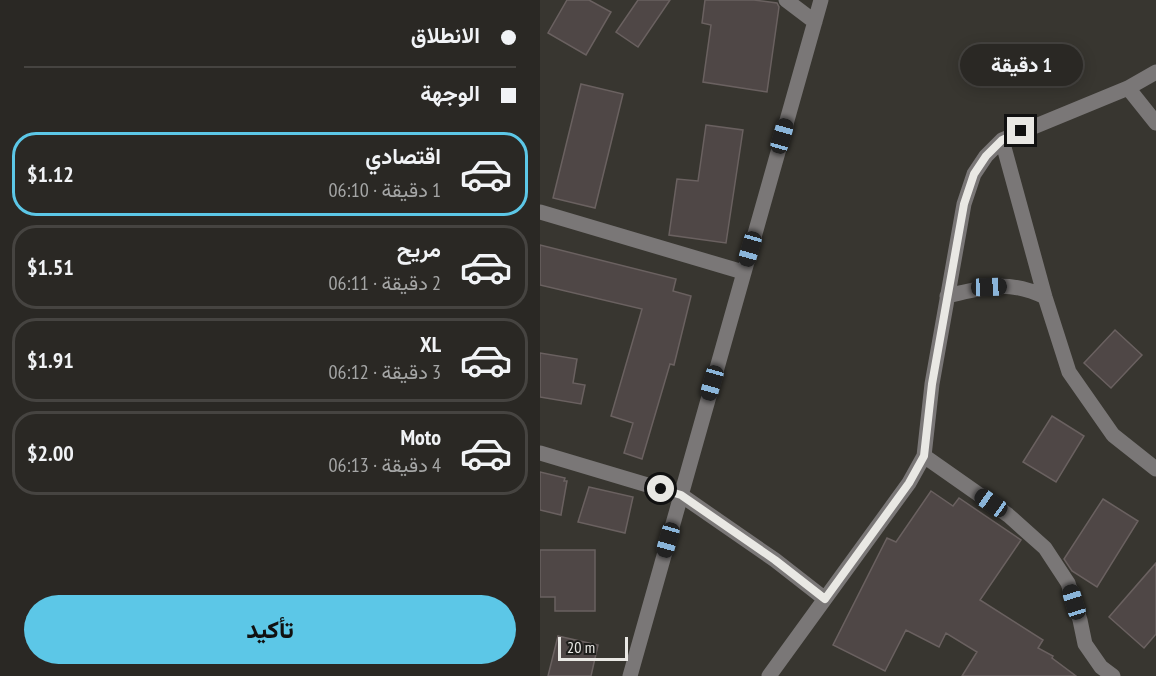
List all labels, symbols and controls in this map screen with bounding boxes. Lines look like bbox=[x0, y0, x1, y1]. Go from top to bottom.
text: الانطلاق bbox=[411, 21, 480, 49]
callout: 1 دقيقة bbox=[960, 44, 1082, 86]
text: 1 دقيقة bbox=[991, 52, 1052, 78]
text: الوجهة bbox=[420, 79, 480, 107]
car bbox=[768, 116, 796, 156]
route end bbox=[1007, 117, 1034, 144]
text: اقتصادي bbox=[365, 142, 441, 170]
icon: car bbox=[459, 147, 513, 201]
text: $1.12 bbox=[27, 160, 74, 188]
text: 1 دقيقة · 06:10 bbox=[329, 177, 441, 203]
car bbox=[736, 229, 764, 269]
text: مريح bbox=[397, 235, 441, 263]
icon: car bbox=[459, 240, 513, 294]
text: $1.51 bbox=[27, 253, 74, 281]
text: 2 دقيقة · 06:11 bbox=[329, 270, 441, 296]
car bbox=[971, 277, 1007, 297]
text: XL bbox=[420, 330, 441, 358]
icon: car bbox=[459, 333, 513, 387]
text: $1.91 bbox=[27, 346, 74, 374]
text: 3 دقيقة · 06:12 bbox=[329, 359, 441, 385]
car bbox=[698, 363, 726, 403]
text: Moto bbox=[400, 423, 441, 451]
icon: car bbox=[459, 426, 513, 480]
text: $2.00 bbox=[27, 439, 74, 467]
text: 4 دقيقة · 06:13 bbox=[329, 452, 441, 478]
route start bbox=[647, 475, 674, 502]
car bbox=[971, 485, 1011, 521]
car bbox=[654, 520, 682, 560]
car bbox=[1060, 582, 1088, 622]
button: تأكيد bbox=[24, 595, 516, 664]
scale bar bbox=[558, 634, 628, 662]
text: 20 m bbox=[567, 637, 595, 657]

